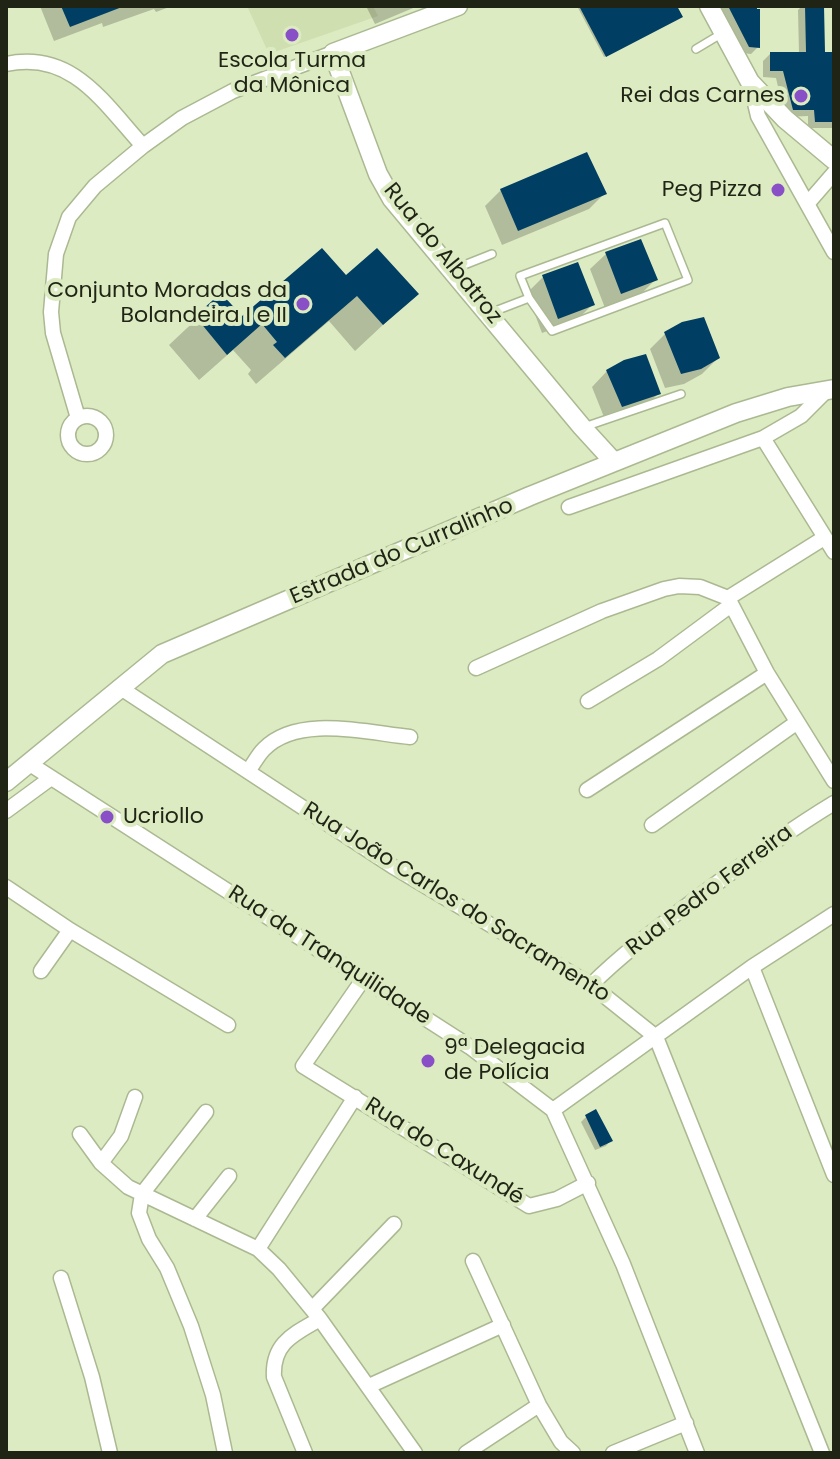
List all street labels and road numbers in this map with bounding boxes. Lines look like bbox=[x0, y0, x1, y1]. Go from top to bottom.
street label: Rua do Albatroz bbox=[377, 178, 507, 330]
street label: Estrada do Curralinho bbox=[287, 493, 517, 611]
street label: Rua João Carlos do Sacramento bbox=[298, 797, 614, 1009]
street label: Rua Pedro Ferreira bbox=[622, 820, 798, 962]
street label: Rua da Tranquilidade bbox=[223, 881, 435, 1031]
street label: Rua do Caxundé bbox=[360, 1093, 528, 1211]

